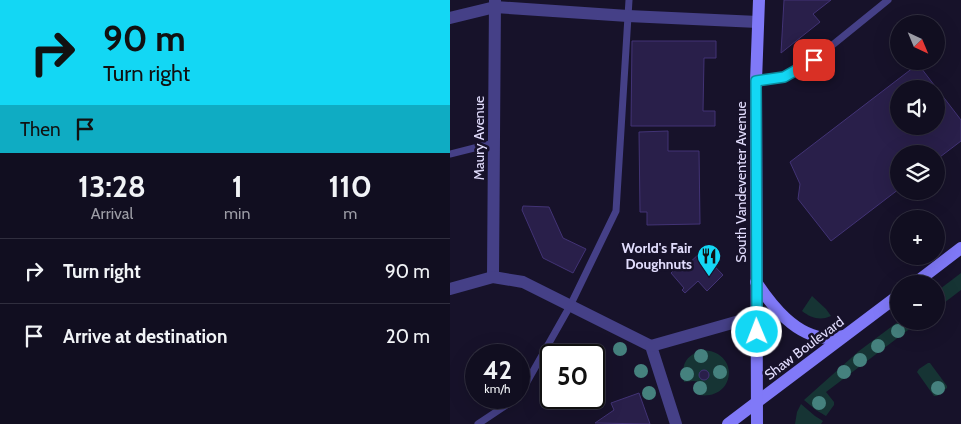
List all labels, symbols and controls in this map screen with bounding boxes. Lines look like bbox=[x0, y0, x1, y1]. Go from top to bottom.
north arrow bbox=[890, 15, 945, 70]
map controls bbox=[890, 15, 945, 330]
text: 90 m bbox=[103, 17, 186, 60]
icon: right bbox=[20, 20, 85, 85]
pin bbox=[793, 39, 835, 81]
icon: arrive bbox=[800, 46, 828, 74]
text: Turn right bbox=[103, 60, 190, 87]
button: sound bbox=[890, 80, 945, 135]
street label: Maury Avenue bbox=[470, 96, 488, 180]
street label: South Vandeventer Avenue bbox=[732, 101, 750, 263]
icon: arrive bbox=[71, 115, 99, 143]
text: Then bbox=[20, 118, 61, 141]
button: layers bbox=[890, 145, 945, 200]
text: 13:28 bbox=[78, 168, 146, 205]
text: 1 bbox=[232, 168, 243, 205]
text: 110 bbox=[329, 168, 372, 205]
text: Arrival bbox=[91, 204, 133, 223]
text: min bbox=[224, 204, 250, 223]
text: m bbox=[343, 204, 357, 223]
button: + bbox=[890, 210, 945, 265]
place label: World's Fair Doughnuts bbox=[622, 239, 692, 273]
restaurant icon: World's Fair Doughnuts bbox=[696, 243, 722, 277]
icon: right bbox=[20, 257, 48, 285]
text: Turn right bbox=[63, 260, 141, 283]
text: 90 m bbox=[385, 260, 430, 283]
button: − bbox=[890, 275, 945, 330]
position arrow bbox=[730, 305, 782, 357]
street label: Shaw Boulevard bbox=[761, 312, 847, 384]
icon: arrive bbox=[20, 322, 48, 350]
text: Arrive at destination bbox=[63, 325, 227, 348]
text: 20 m bbox=[386, 325, 430, 348]
speed limit sign: 50 bbox=[540, 344, 605, 409]
text: 42 bbox=[483, 355, 512, 385]
text: km/h bbox=[484, 381, 511, 396]

